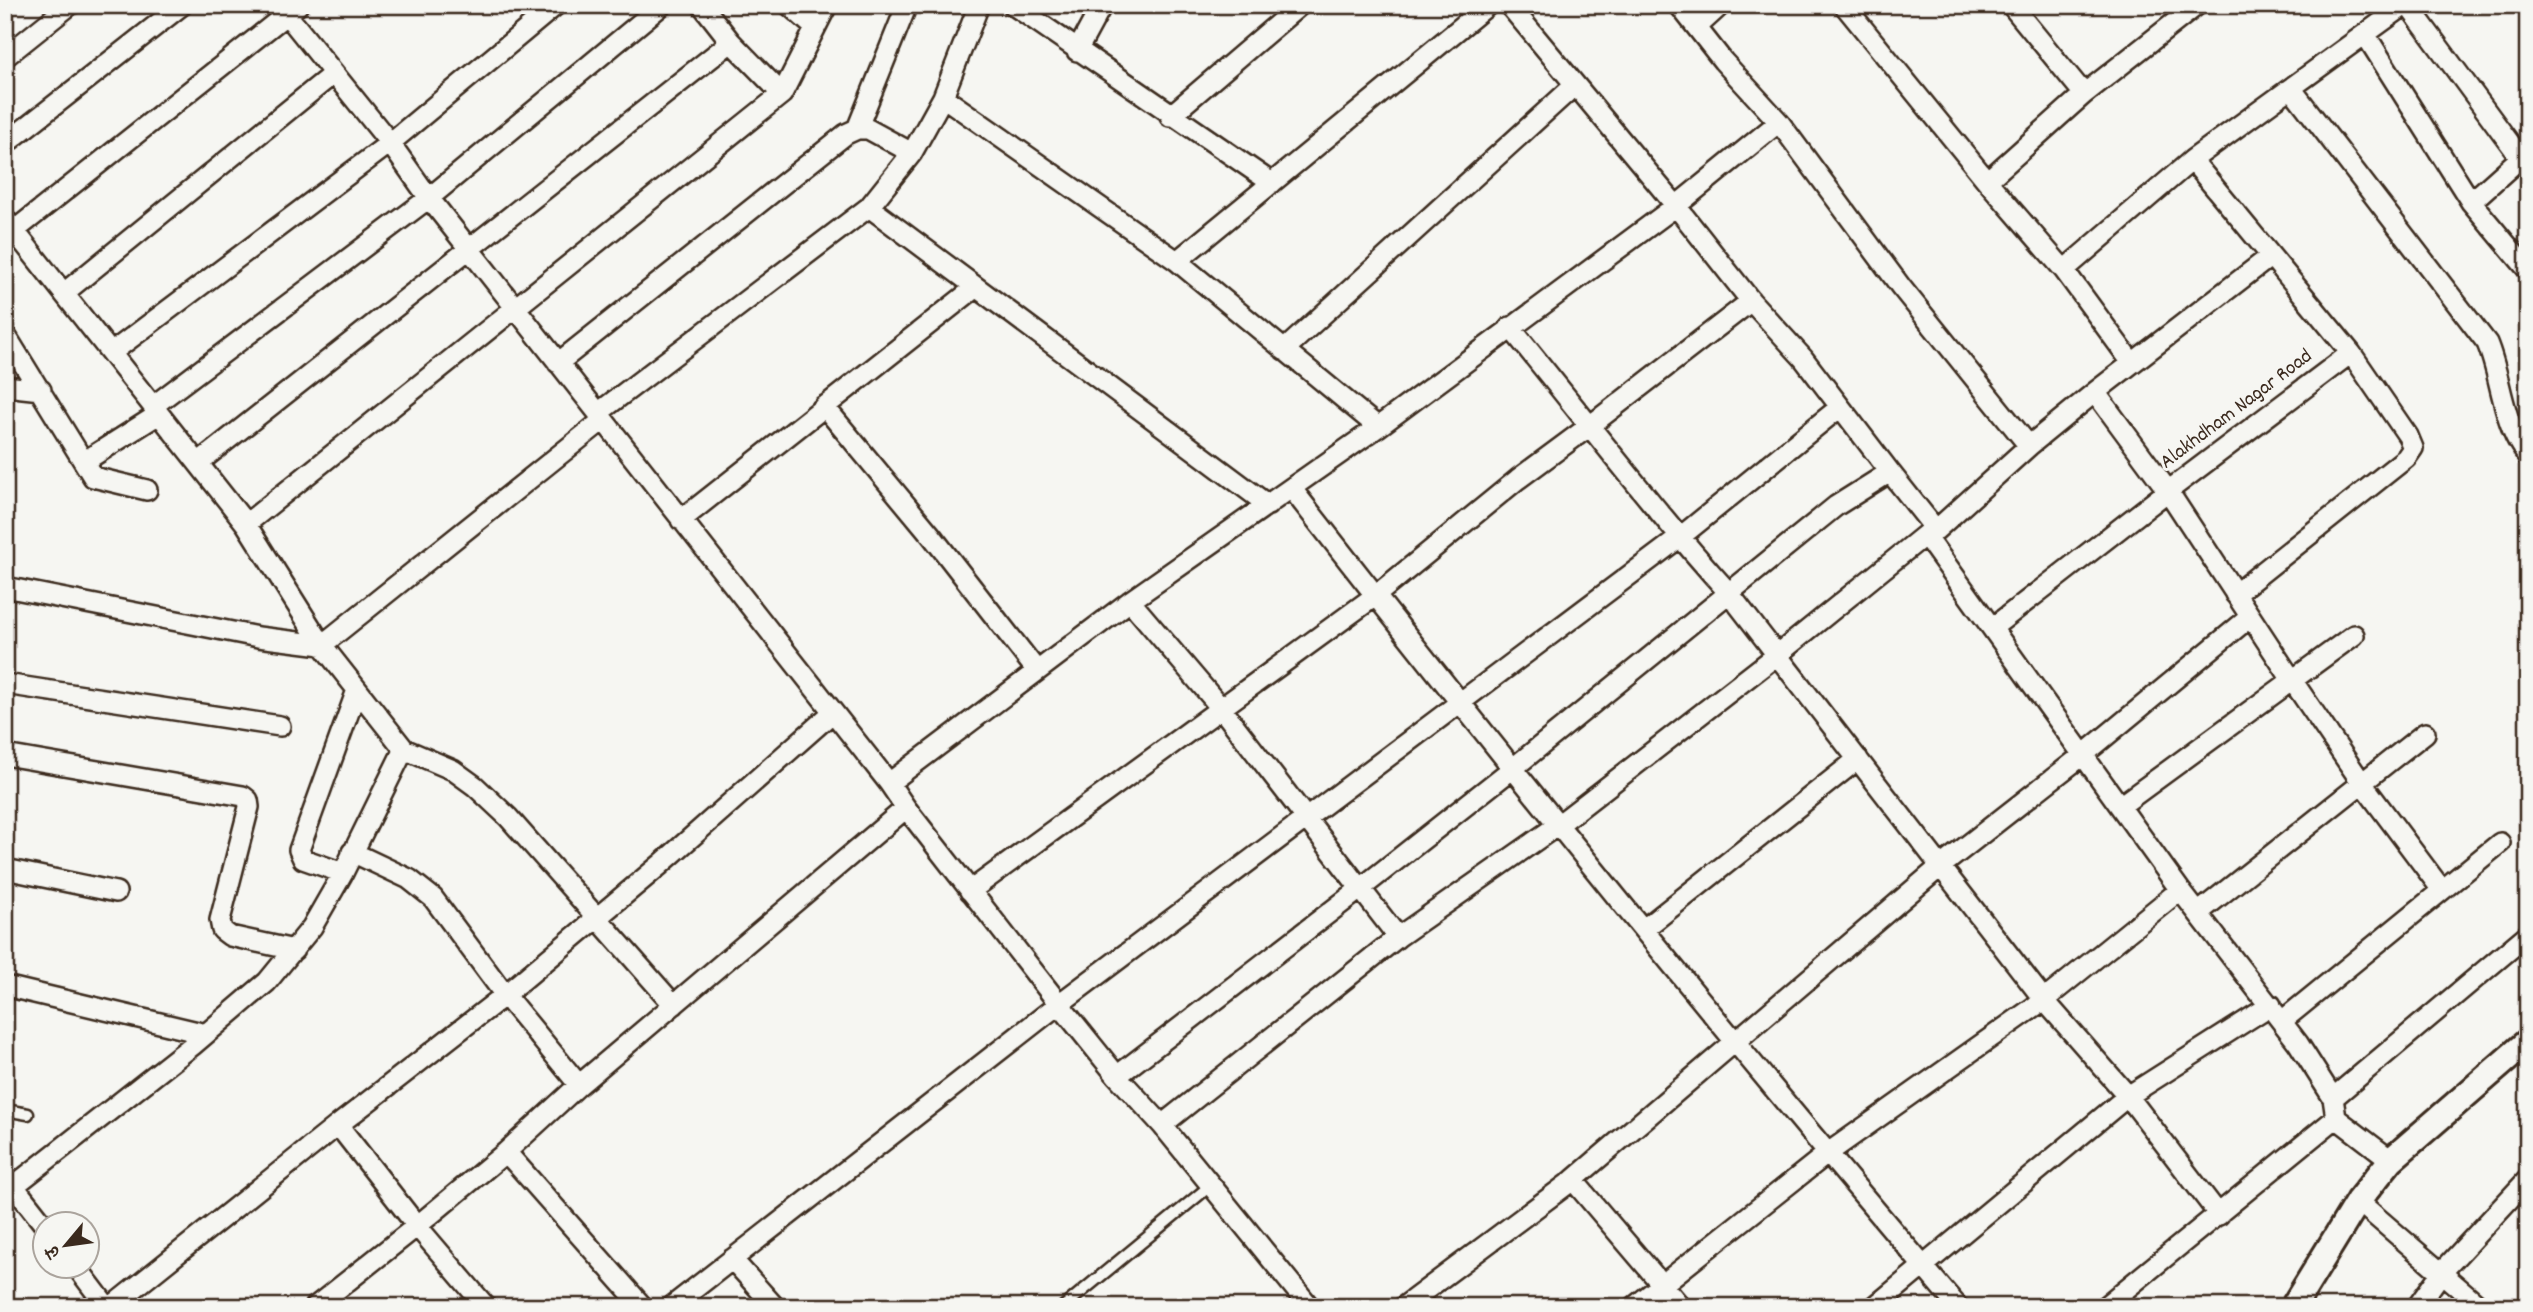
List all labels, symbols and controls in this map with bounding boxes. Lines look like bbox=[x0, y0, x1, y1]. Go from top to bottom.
street label: Alakhdham Nagar Road bbox=[2154, 343, 2320, 477]
north arrow bbox=[32, 1210, 102, 1280]
text: उ bbox=[39, 1239, 69, 1264]

